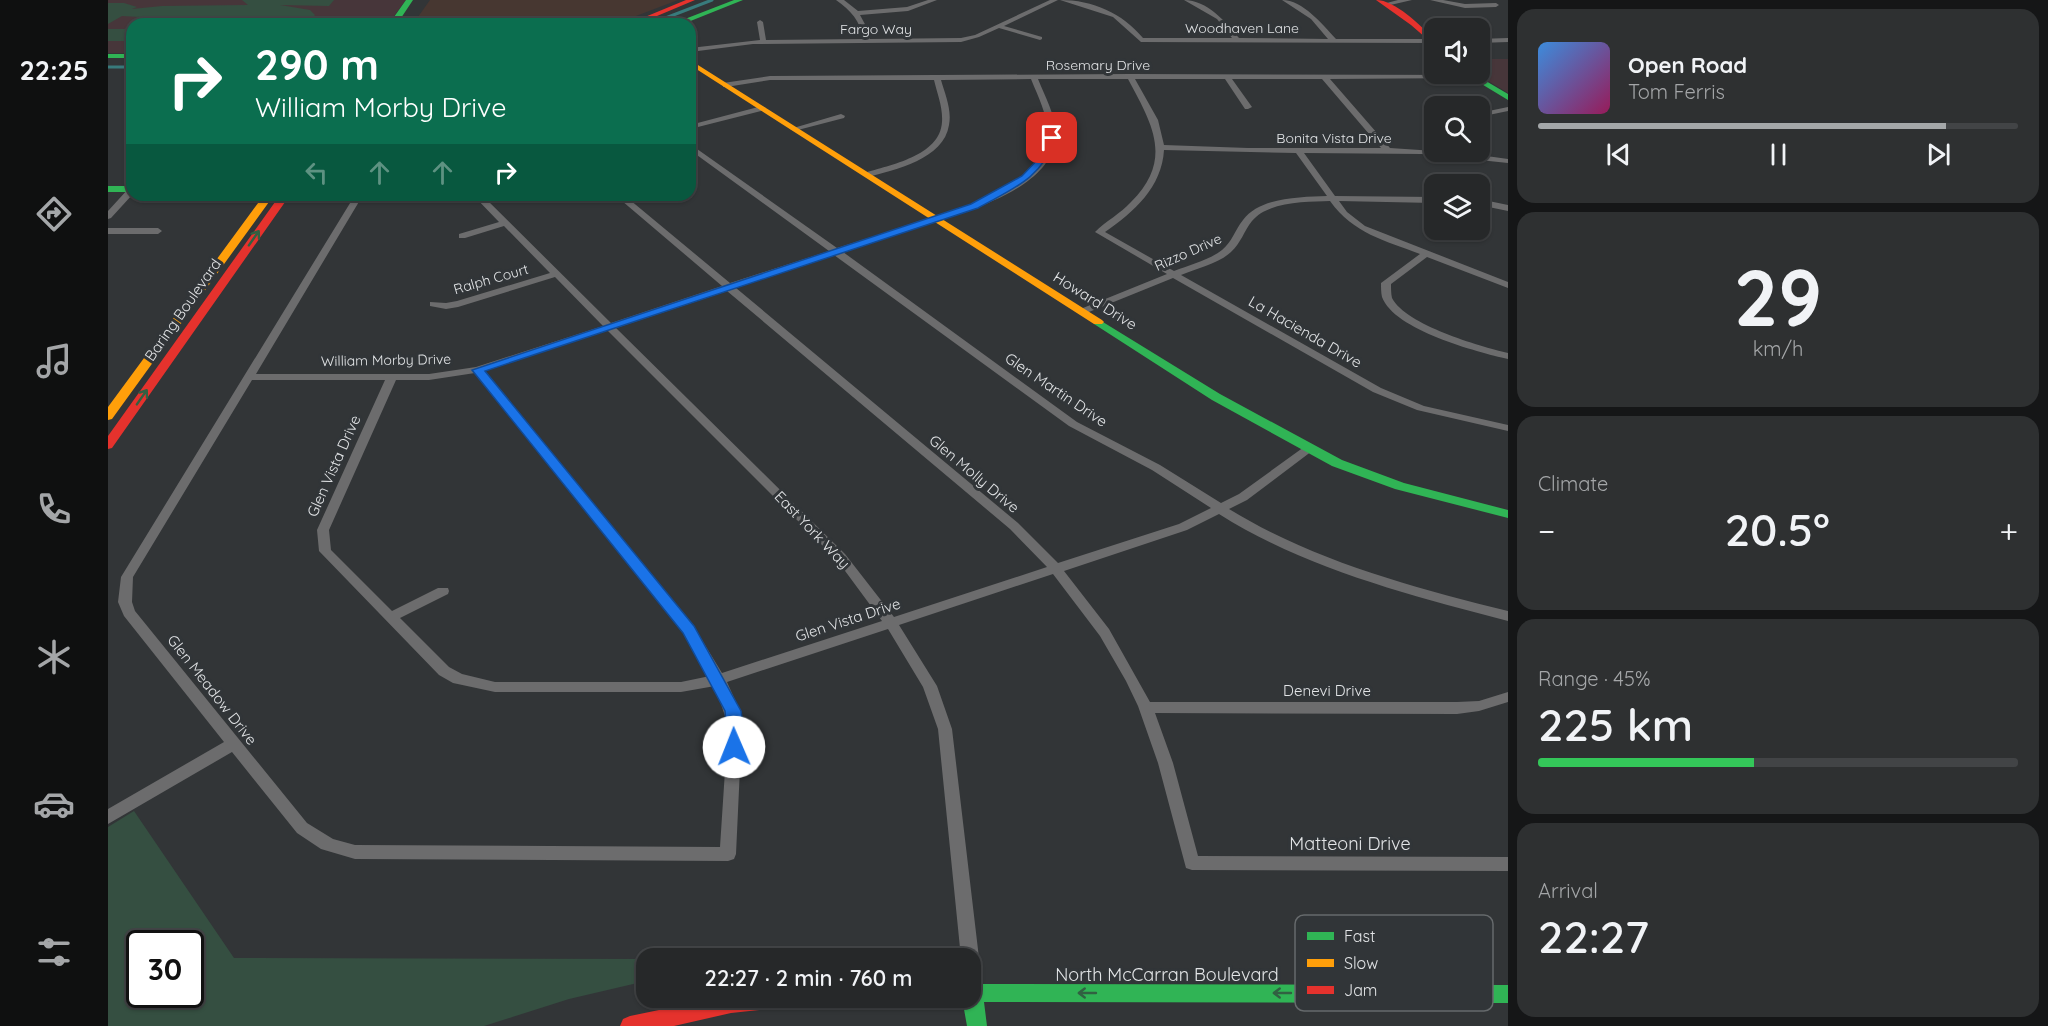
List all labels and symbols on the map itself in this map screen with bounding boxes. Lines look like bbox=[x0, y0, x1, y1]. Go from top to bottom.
street label: Woodhaven Lane bbox=[1185, 19, 1299, 37]
street label: Fargo Way bbox=[840, 20, 912, 38]
street label: Rosemary Drive bbox=[1046, 56, 1150, 74]
pin bbox=[1026, 112, 1077, 163]
street label: Bonita Vista Drive bbox=[1276, 129, 1392, 147]
street label: Rizzo Drive bbox=[1152, 229, 1224, 275]
one-way arrow bbox=[248, 230, 260, 247]
street label: Baring Boulevard bbox=[140, 255, 225, 365]
street label: Ralph Court bbox=[451, 260, 531, 298]
street label: Howard Drive bbox=[1050, 267, 1141, 334]
street label: La Hacienda Drive bbox=[1245, 291, 1365, 372]
street label: Glen Martin Drive bbox=[1001, 348, 1111, 431]
street label: William Morby Drive bbox=[321, 350, 451, 370]
one-way arrow bbox=[136, 390, 148, 406]
street label: Glen Vista Drive bbox=[303, 412, 365, 520]
street label: Glen Molly Drive bbox=[925, 430, 1023, 517]
street label: East York Way bbox=[771, 487, 854, 572]
street label: Glen Vista Drive bbox=[793, 594, 903, 645]
street label: Glen Meadow Drive bbox=[163, 631, 261, 749]
street label: Denevi Drive bbox=[1283, 681, 1371, 700]
position arrow bbox=[702, 715, 766, 779]
street label: Matteoni Drive bbox=[1289, 832, 1411, 855]
legend bbox=[1295, 915, 1493, 1011]
text: Fast bbox=[1344, 926, 1375, 946]
speed limit sign: 30 bbox=[126, 930, 204, 1008]
text: Slow bbox=[1344, 953, 1378, 973]
street label: North McCarran Boulevard bbox=[1055, 963, 1279, 986]
text: Jam bbox=[1344, 980, 1377, 1000]
one-way arrow bbox=[1077, 987, 1097, 999]
one-way arrow bbox=[1272, 987, 1292, 999]

